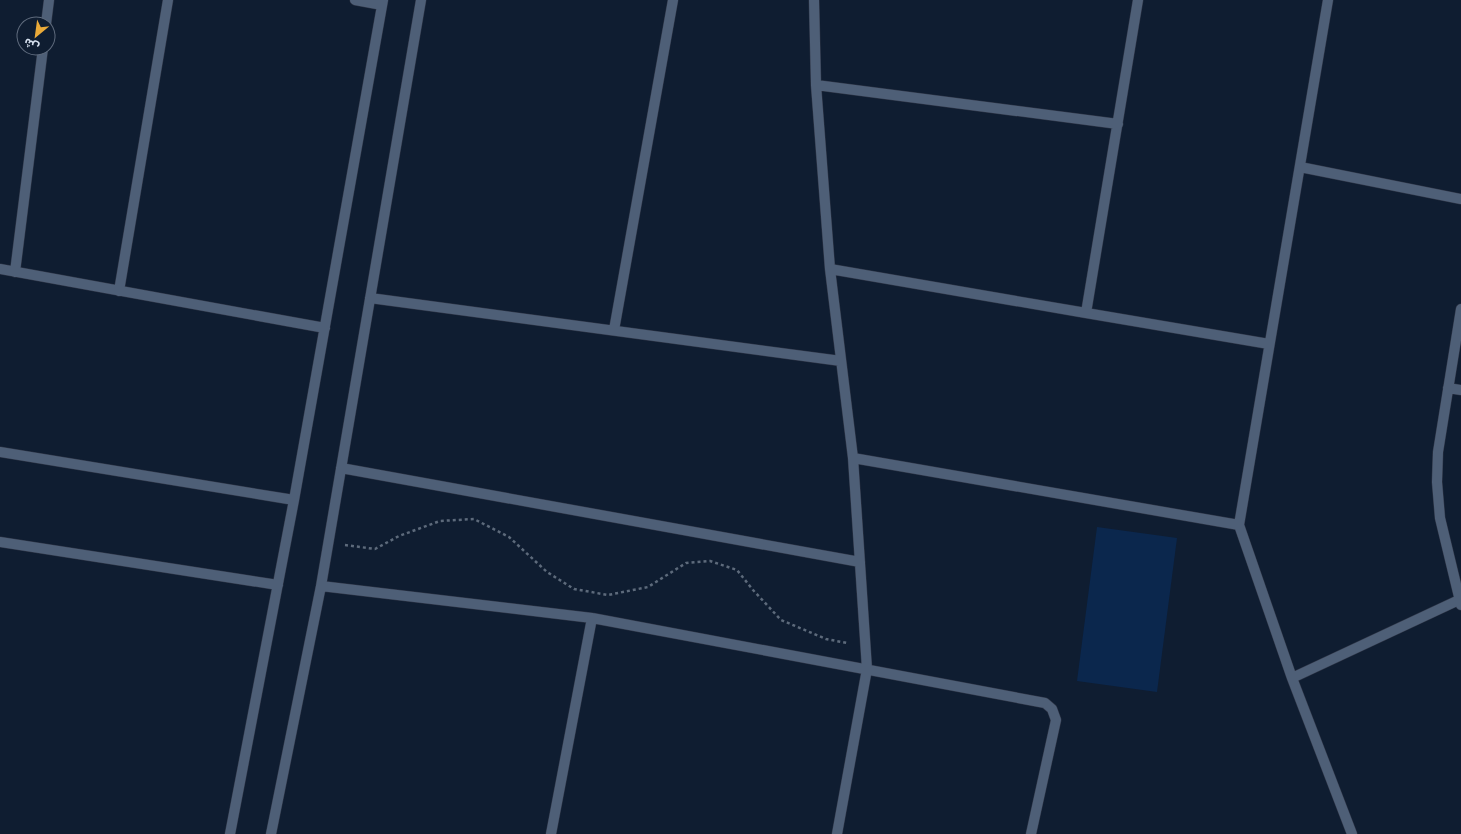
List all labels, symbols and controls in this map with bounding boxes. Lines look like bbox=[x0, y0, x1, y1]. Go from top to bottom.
north arrow bbox=[16, 16, 56, 56]
text: ش bbox=[22, 35, 41, 54]

